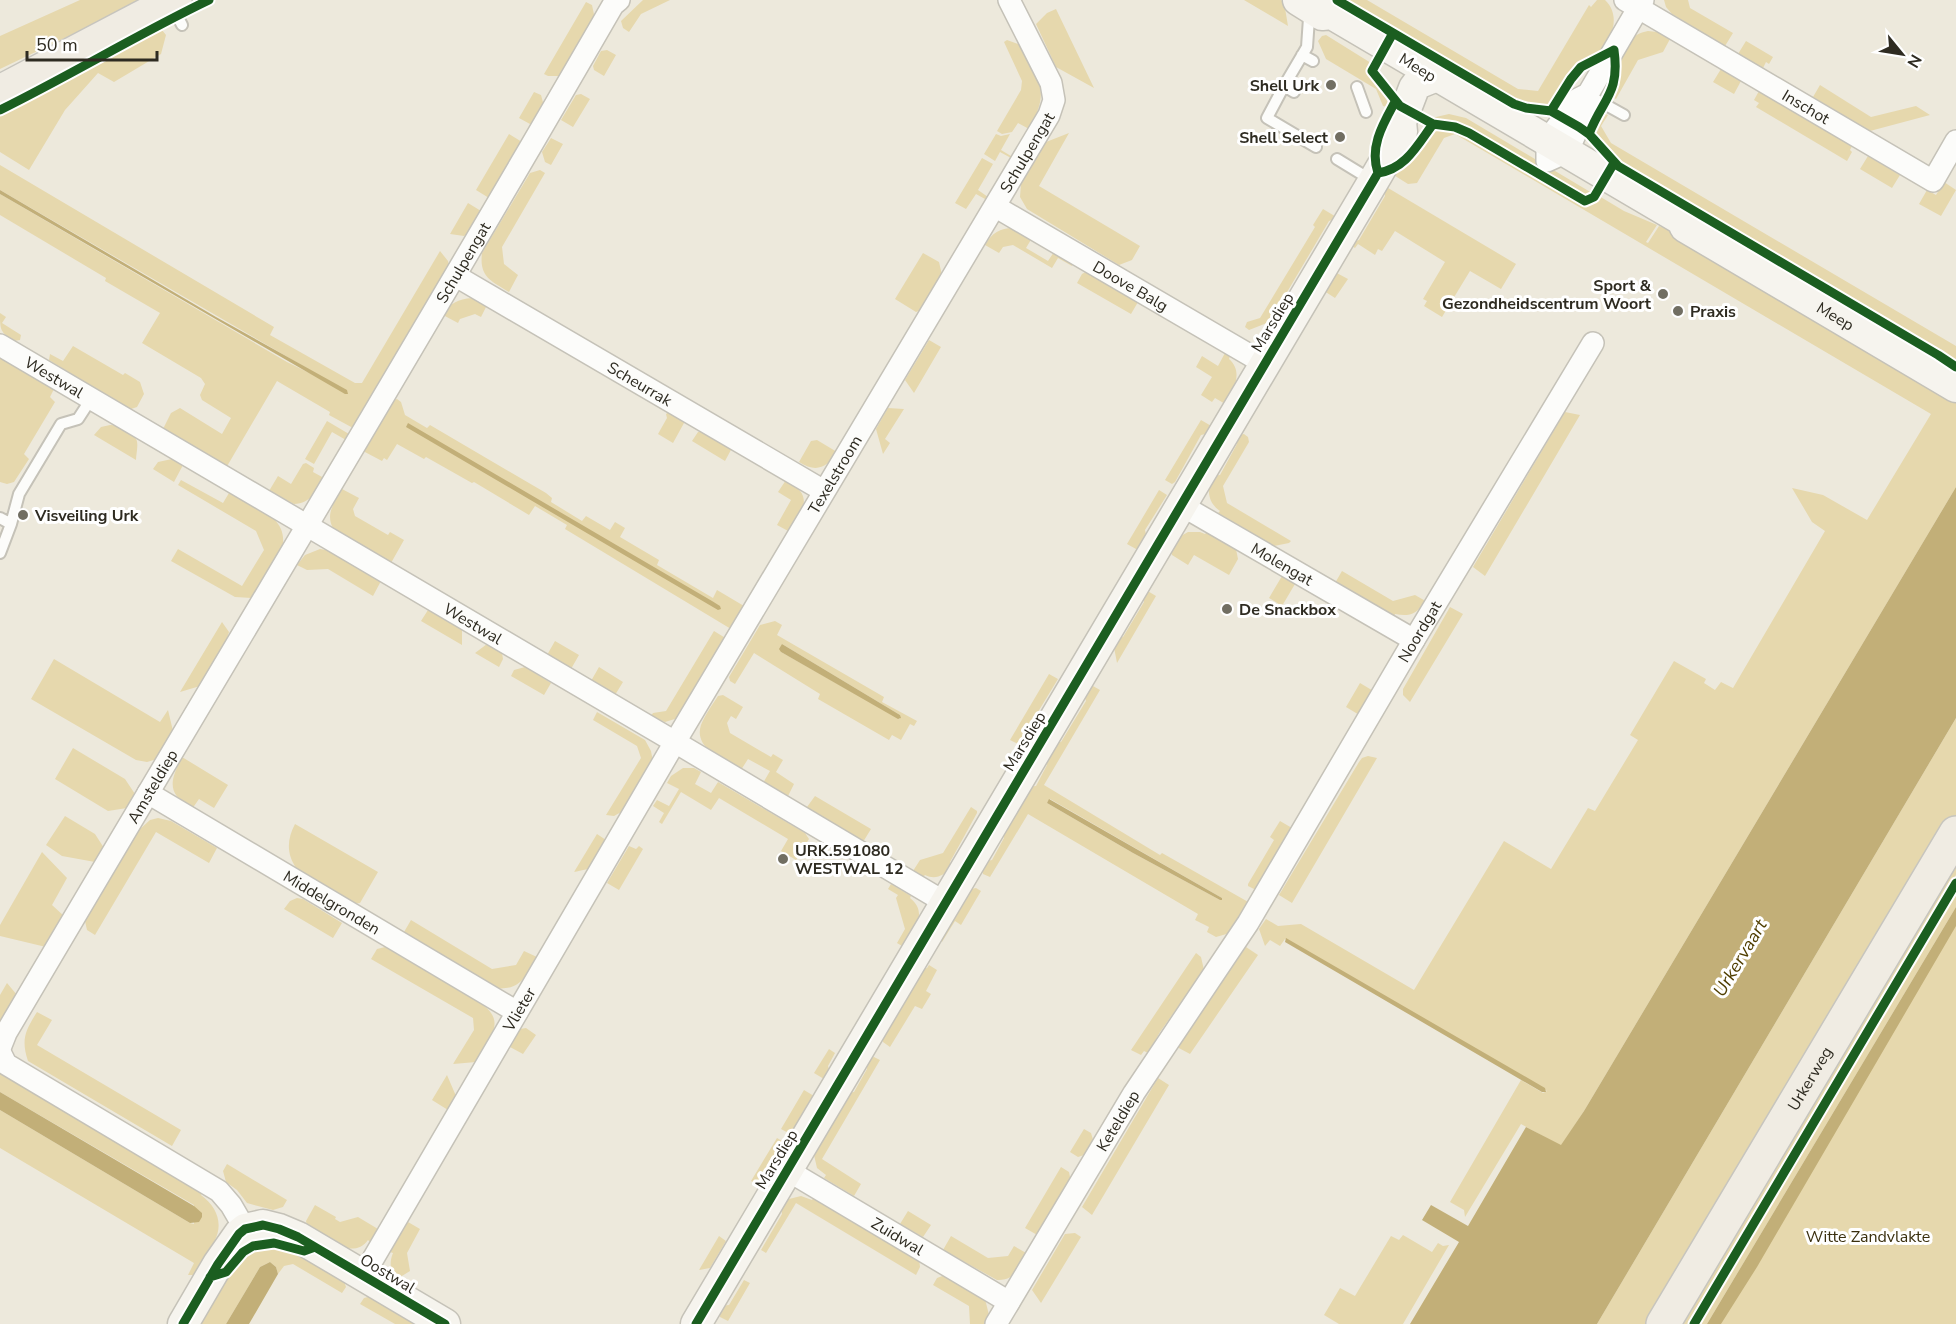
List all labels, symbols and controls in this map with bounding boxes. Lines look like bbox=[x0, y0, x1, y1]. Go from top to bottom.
scale bar bbox=[27, 24, 158, 62]
north arrow bbox=[1872, 24, 1932, 84]
text: 50 m bbox=[36, 33, 78, 57]
street label: Meep bbox=[1395, 48, 1440, 88]
text: N bbox=[1902, 50, 1927, 72]
place label: Shell Urk bbox=[1250, 75, 1319, 97]
marker: Shell Urk bbox=[1324, 78, 1338, 92]
street label: Inschot bbox=[1778, 85, 1834, 130]
street label: Schulpengat bbox=[995, 108, 1060, 197]
place label: Shell Select bbox=[1239, 127, 1329, 149]
marker: Shell Select bbox=[1333, 130, 1347, 144]
street label: Schulpengat bbox=[431, 218, 496, 308]
street label: Doove Balg bbox=[1089, 256, 1172, 317]
place label: Sport & Gezondheidscentrum Woort bbox=[1442, 275, 1652, 315]
marker: Sport & Gezondheidscentrum Woort bbox=[1656, 287, 1670, 301]
street label: Marsdiep bbox=[1246, 288, 1299, 357]
street label: Meep bbox=[1812, 297, 1858, 336]
place label: Praxis bbox=[1690, 301, 1736, 323]
marker: Praxis bbox=[1671, 304, 1685, 318]
street label: Westwal bbox=[20, 352, 88, 404]
street label: Scheurrak bbox=[603, 357, 677, 412]
street label: Texelstroom bbox=[803, 431, 868, 519]
place label: Visveiling Urk bbox=[34, 505, 139, 527]
marker: Visveiling Urk bbox=[16, 508, 30, 522]
street label: Molengat bbox=[1247, 538, 1317, 591]
street label: Noordgat bbox=[1393, 597, 1447, 667]
street label: Westwal bbox=[439, 598, 507, 650]
place label: De Snackbox bbox=[1239, 599, 1336, 621]
marker: De Snackbox bbox=[1220, 602, 1234, 616]
street label: Marsdiep bbox=[998, 707, 1051, 776]
street label: Amsteldiep bbox=[122, 746, 184, 828]
place label: URK.591080 WESTWAL 12 bbox=[795, 840, 904, 880]
marker: URK.591080 WESTWAL 12 bbox=[776, 852, 790, 866]
street label: Middelgronden bbox=[279, 866, 384, 940]
water label: Urkervaart bbox=[1707, 914, 1773, 1001]
street label: Vlieter bbox=[498, 983, 541, 1037]
street label: Urkerweg bbox=[1783, 1043, 1838, 1115]
street label: Keteldiep bbox=[1092, 1086, 1145, 1156]
street label: Marsdiep bbox=[750, 1125, 803, 1194]
street label: Zuidwal bbox=[867, 1213, 928, 1261]
park label: Witte Zandvlakte bbox=[1806, 1226, 1930, 1248]
street label: Oostwal bbox=[356, 1249, 420, 1299]

